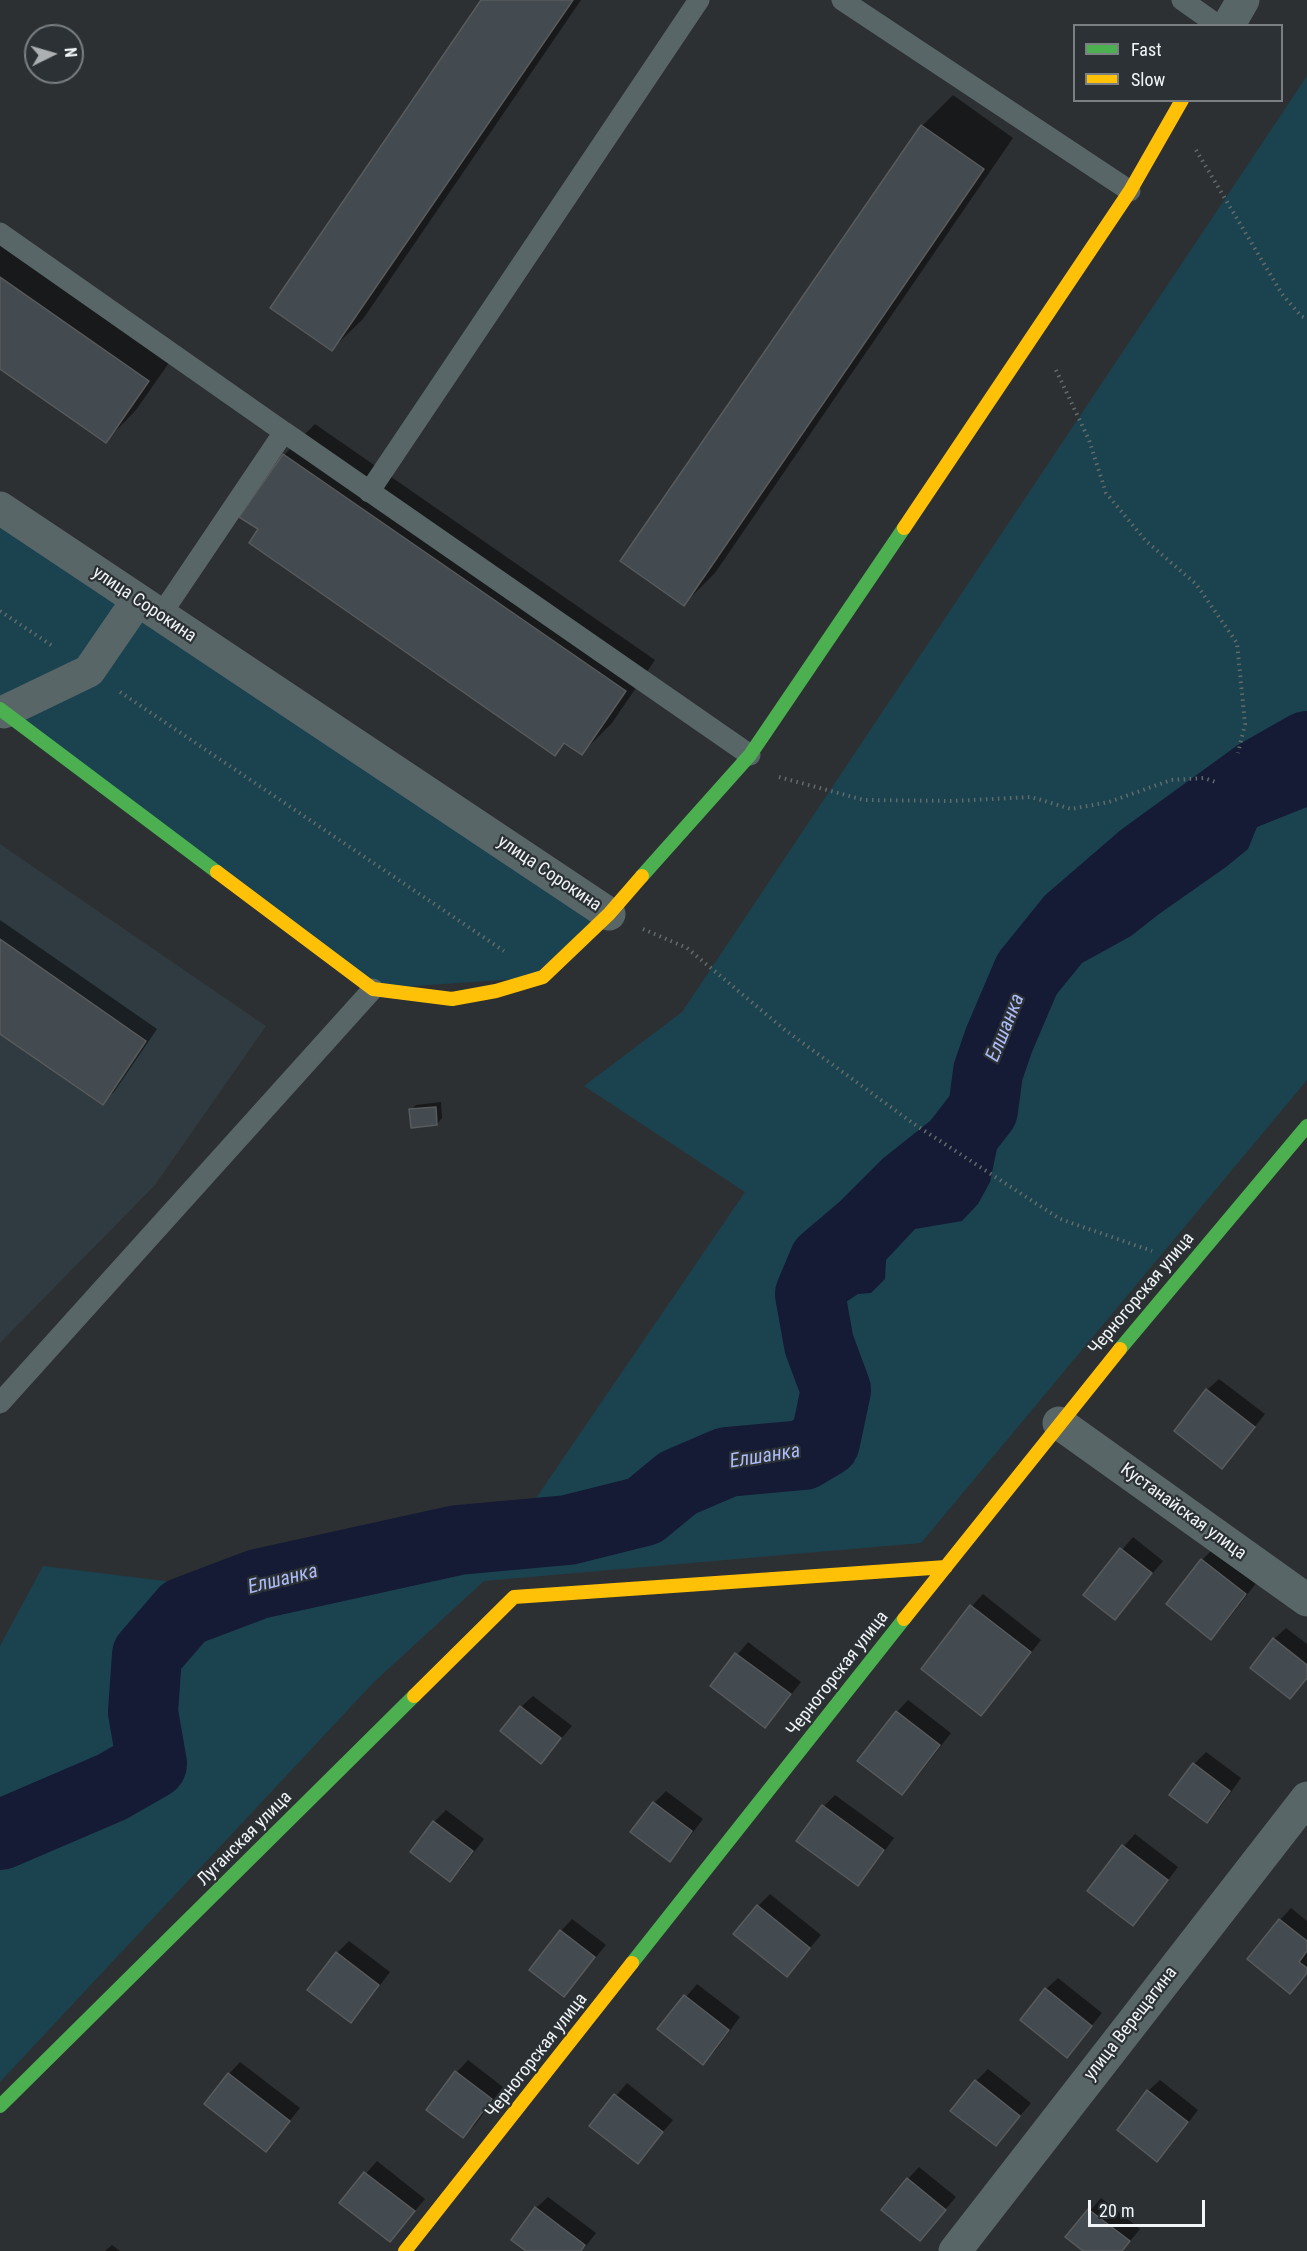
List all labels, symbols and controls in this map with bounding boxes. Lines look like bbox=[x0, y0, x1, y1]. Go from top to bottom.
north arrow bbox=[24, 24, 84, 84]
legend bbox=[1073, 24, 1283, 102]
text: Fast bbox=[1131, 39, 1162, 60]
text: N bbox=[61, 47, 80, 58]
text: Slow bbox=[1131, 69, 1165, 90]
street label: улица Сорокина bbox=[88, 562, 200, 648]
street label: улица Сорокина bbox=[493, 831, 605, 917]
water label: Елшанка bbox=[982, 991, 1030, 1065]
street label: Черногорская улица bbox=[1085, 1229, 1199, 1359]
water label: Елшанка bbox=[728, 1440, 802, 1474]
street label: Кустанайская улица bbox=[1116, 1459, 1250, 1565]
water label: Елшанка bbox=[246, 1560, 320, 1600]
street label: Черногорская улица bbox=[782, 1607, 894, 1741]
street label: Луганская улица bbox=[193, 1787, 297, 1891]
street label: улица Верещагина bbox=[1080, 1963, 1182, 2085]
street label: Черногорская улица bbox=[481, 1989, 593, 2123]
scale bar bbox=[1091, 2188, 1208, 2226]
text: 20 m bbox=[1099, 2200, 1134, 2221]

